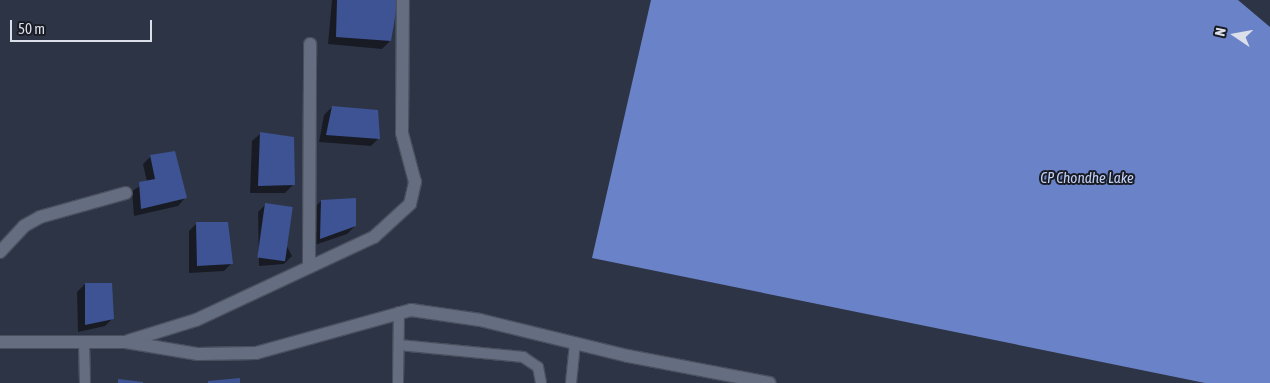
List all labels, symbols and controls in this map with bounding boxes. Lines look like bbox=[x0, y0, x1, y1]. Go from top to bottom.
scale bar bbox=[12, 10, 155, 42]
north arrow bbox=[1210, 10, 1260, 60]
text: 50 m bbox=[18, 20, 45, 37]
text: N bbox=[1212, 26, 1229, 38]
water label: CP Chondhe Lake bbox=[1040, 169, 1134, 187]

